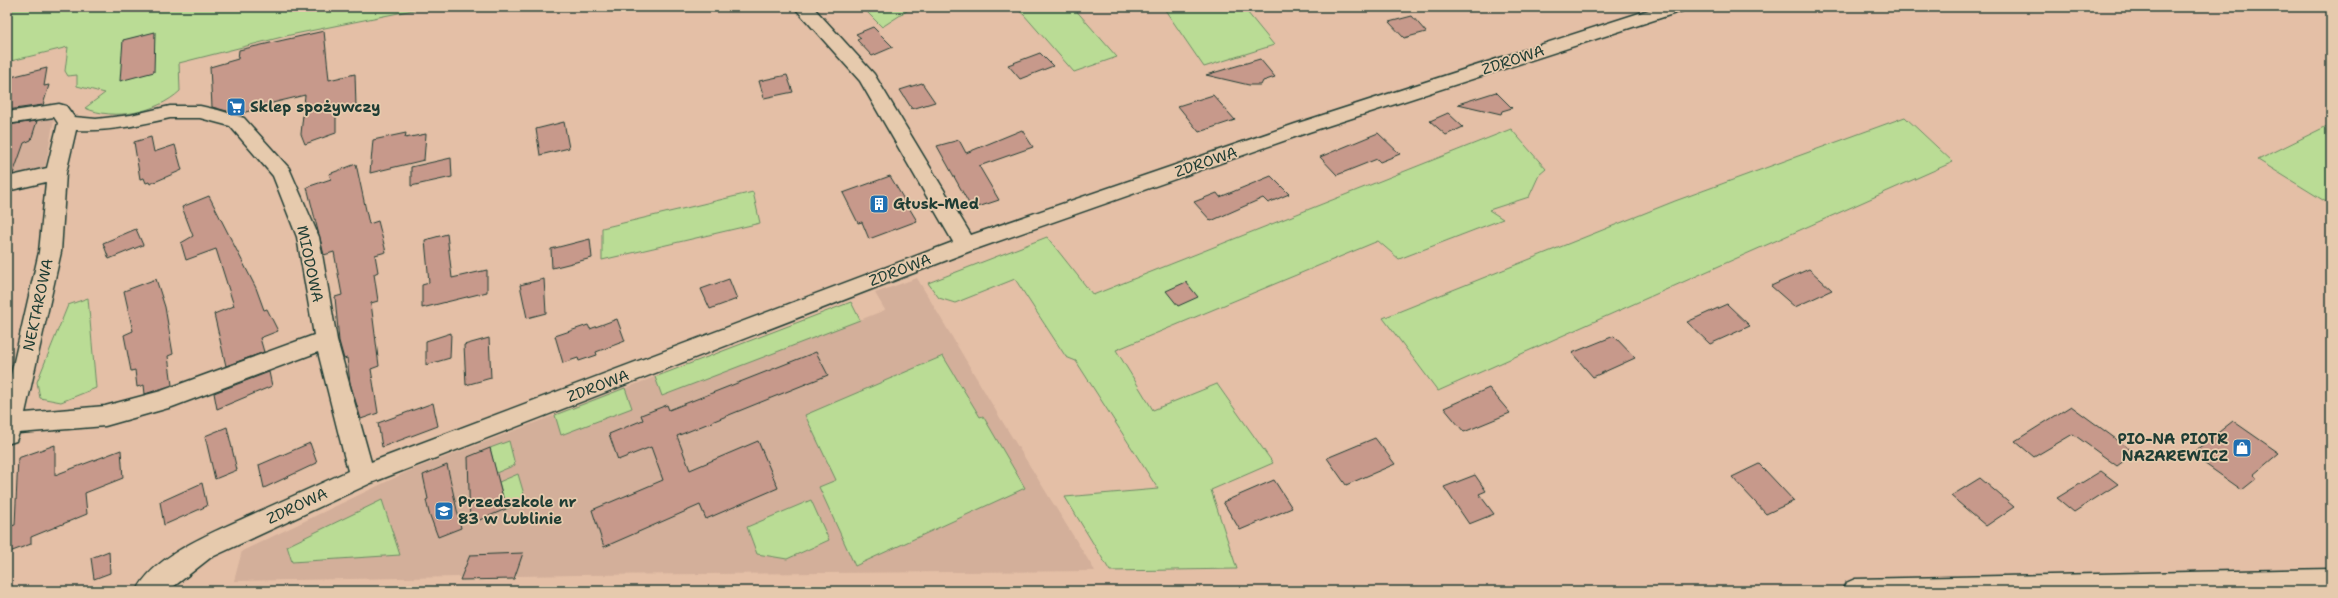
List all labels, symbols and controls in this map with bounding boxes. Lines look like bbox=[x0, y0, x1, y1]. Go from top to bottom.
street label: ZDROWA bbox=[1479, 40, 1547, 80]
supermarket icon: Sklep spożywczy bbox=[225, 96, 247, 118]
place label: Sklep spożywczy bbox=[250, 97, 380, 117]
street label: ZDROWA bbox=[1172, 142, 1240, 182]
building icon: Głusk-Med bbox=[868, 193, 890, 215]
place label: Głusk-Med bbox=[893, 194, 979, 214]
street label: MIODOWA bbox=[292, 224, 328, 304]
street label: ZDROWA bbox=[866, 249, 934, 291]
street label: NEKTAROWA bbox=[18, 257, 58, 353]
street label: ZDROWA bbox=[564, 365, 632, 407]
place label: PIO-NA PIOTR NAZAREWICZ bbox=[2117, 429, 2228, 466]
shop icon: PIO-NA PIOTR NAZAREWICZ bbox=[2231, 437, 2253, 459]
street label: ZDROWA bbox=[263, 483, 331, 529]
place label: Przedszkole nr 83 w Lublinie bbox=[458, 492, 577, 529]
school or university icon: Przedszkole nr 83 w Lublinie bbox=[433, 500, 455, 522]

